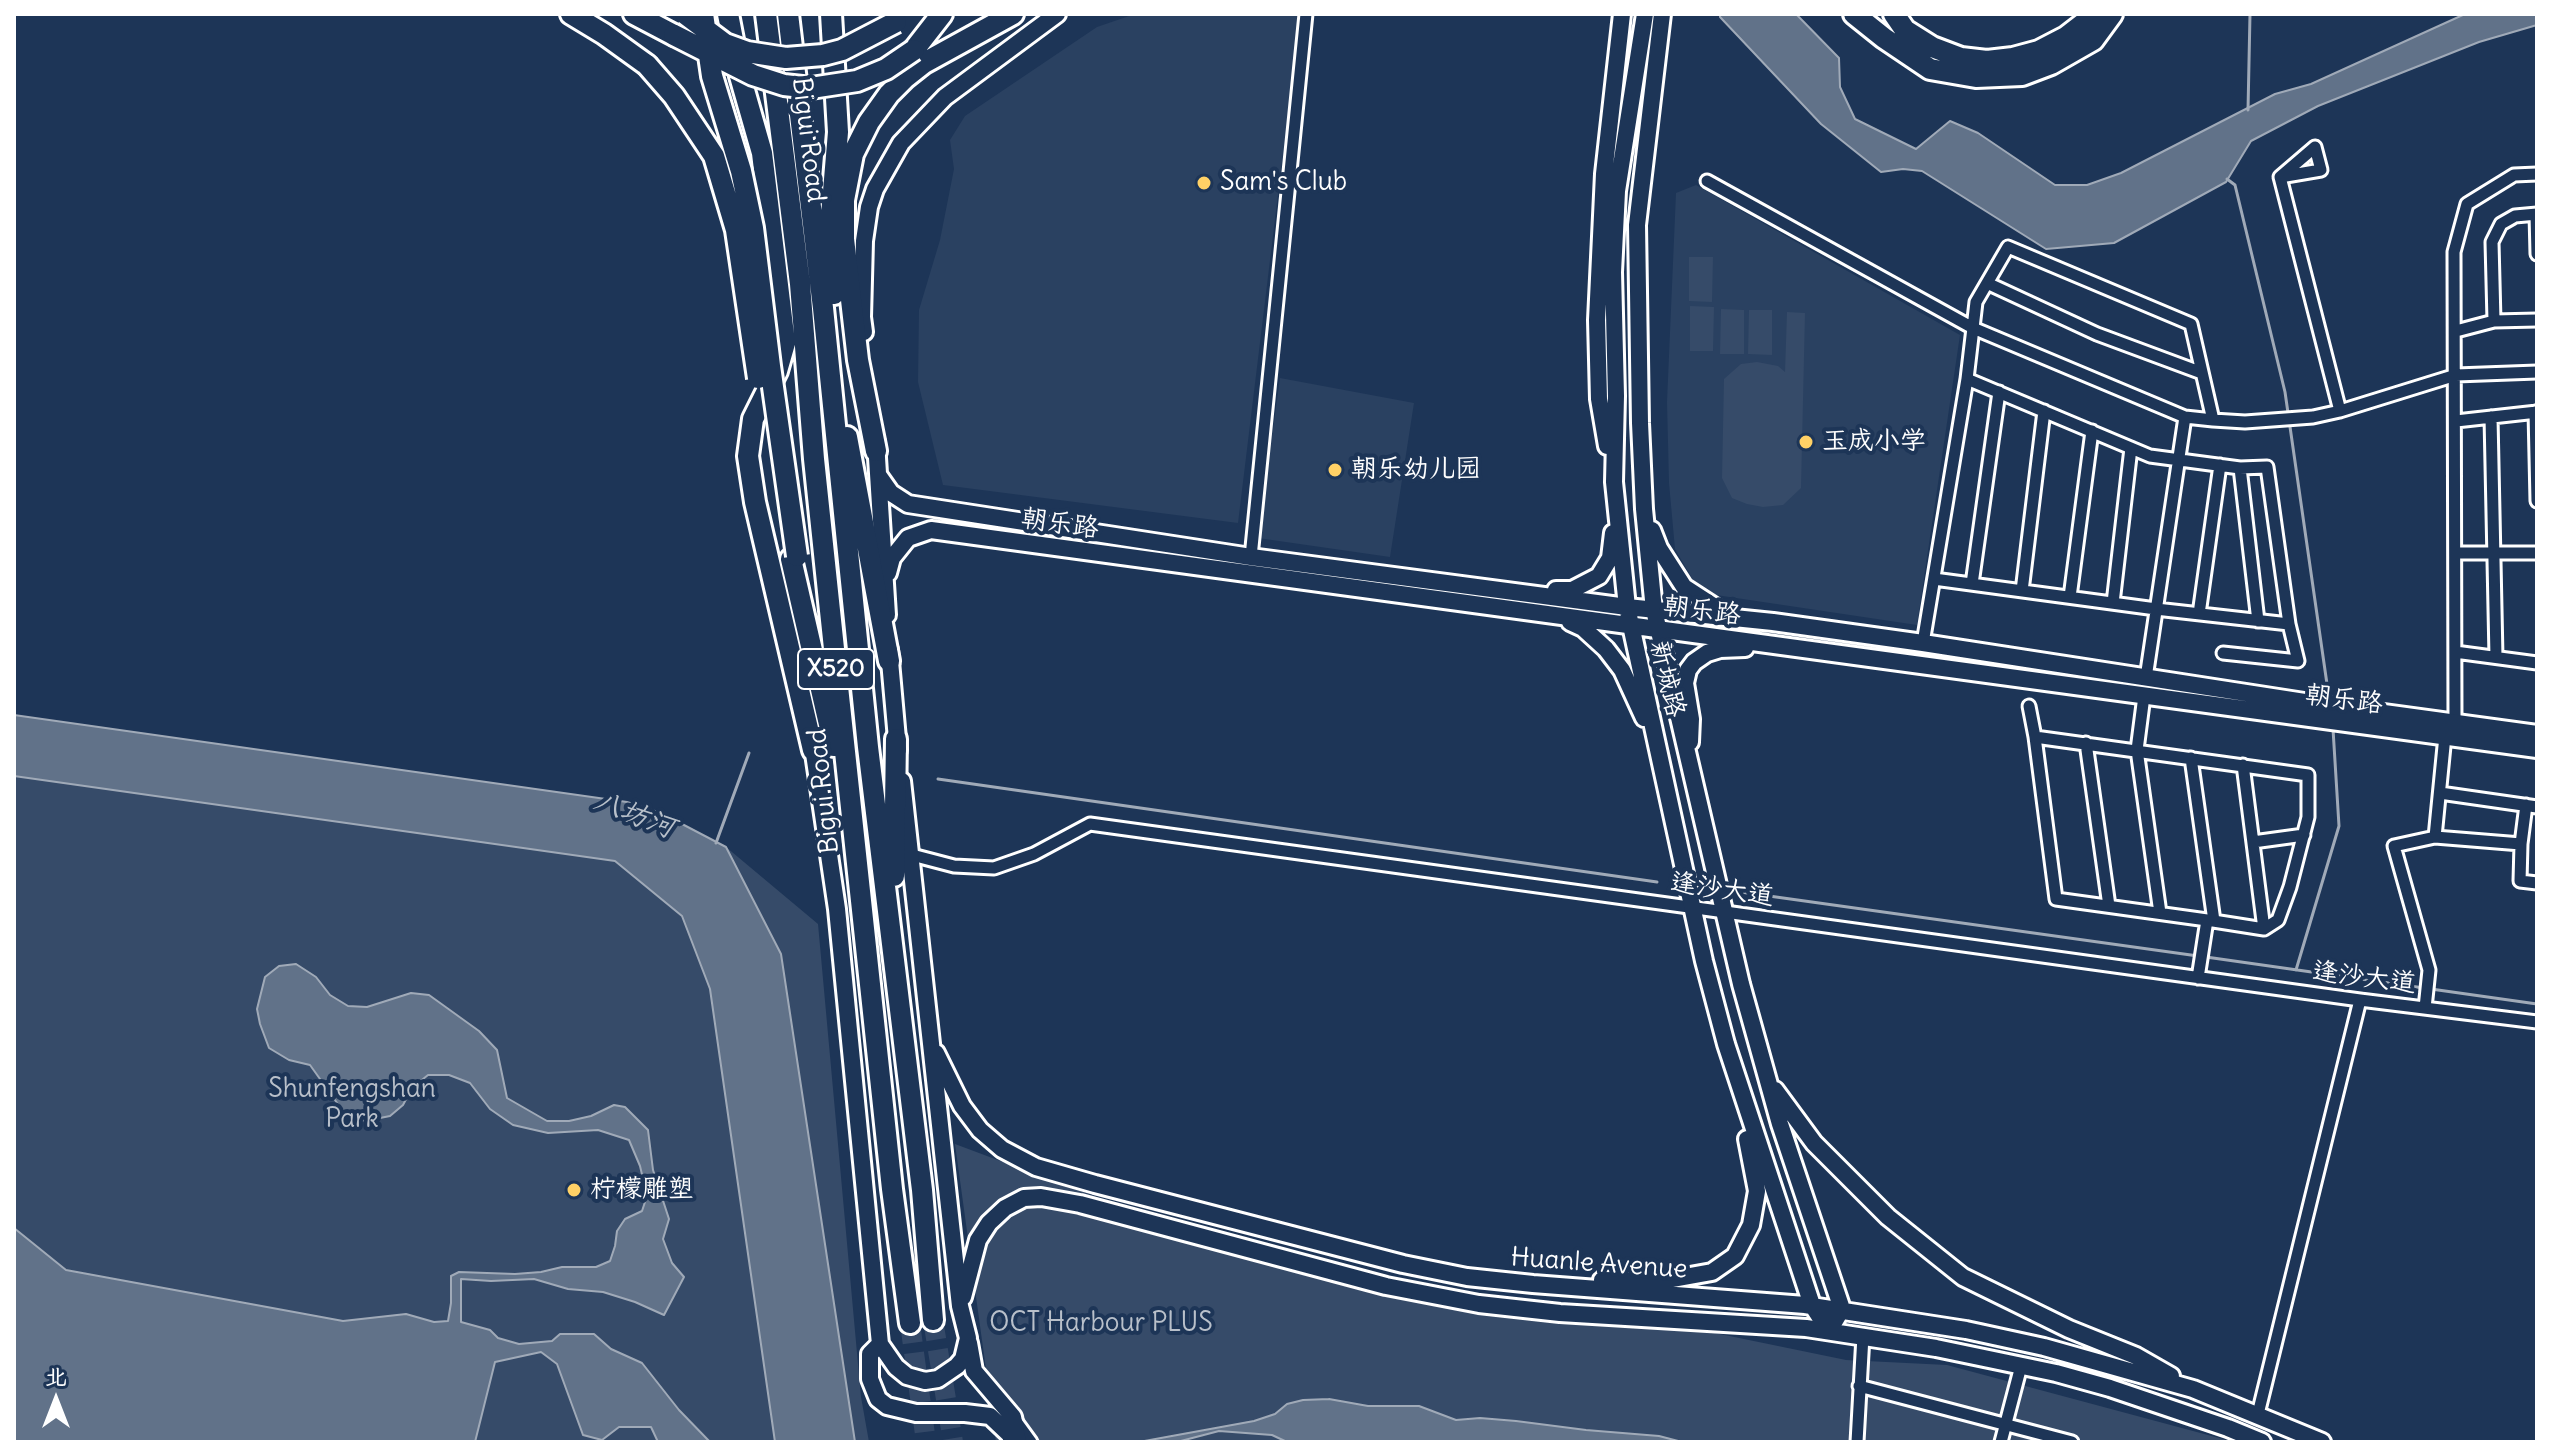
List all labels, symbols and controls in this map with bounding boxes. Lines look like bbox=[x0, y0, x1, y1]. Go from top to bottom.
street label: Bigui Road bbox=[785, 76, 831, 204]
place label: Sam's Club bbox=[1220, 167, 1347, 199]
marker: Sam's Club bbox=[1195, 174, 1213, 192]
place label: 玉成小学 bbox=[1822, 426, 1926, 458]
marker: 玉成小学 bbox=[1797, 433, 1815, 451]
place label: 朝乐幼儿园 bbox=[1351, 454, 1481, 486]
marker: 朝乐幼儿园 bbox=[1326, 461, 1344, 479]
street label: 朝乐路 bbox=[1019, 503, 1101, 545]
street label: 朝乐路 bbox=[1661, 591, 1743, 631]
street label: 新城路 bbox=[1643, 637, 1691, 721]
road number: X520 bbox=[798, 649, 874, 689]
street label: 朝乐路 bbox=[2303, 680, 2385, 720]
street label: Bigui Road bbox=[802, 727, 846, 855]
water label: 八坊河 bbox=[589, 784, 679, 846]
street label: 逢沙大道 bbox=[1668, 867, 1776, 913]
street label: 逢沙大道 bbox=[2310, 956, 2418, 1000]
park label: Shunfengshan Park bbox=[268, 1074, 436, 1136]
place label: 柠檬雕塑 bbox=[590, 1174, 694, 1206]
marker: 柠檬雕塑 bbox=[565, 1181, 583, 1199]
street label: Huanle Avenue bbox=[1510, 1242, 1688, 1286]
park label: OCT Harbour PLUS bbox=[989, 1308, 1213, 1340]
north arrow bbox=[16, 1360, 96, 1440]
text: 北 bbox=[45, 1362, 67, 1390]

